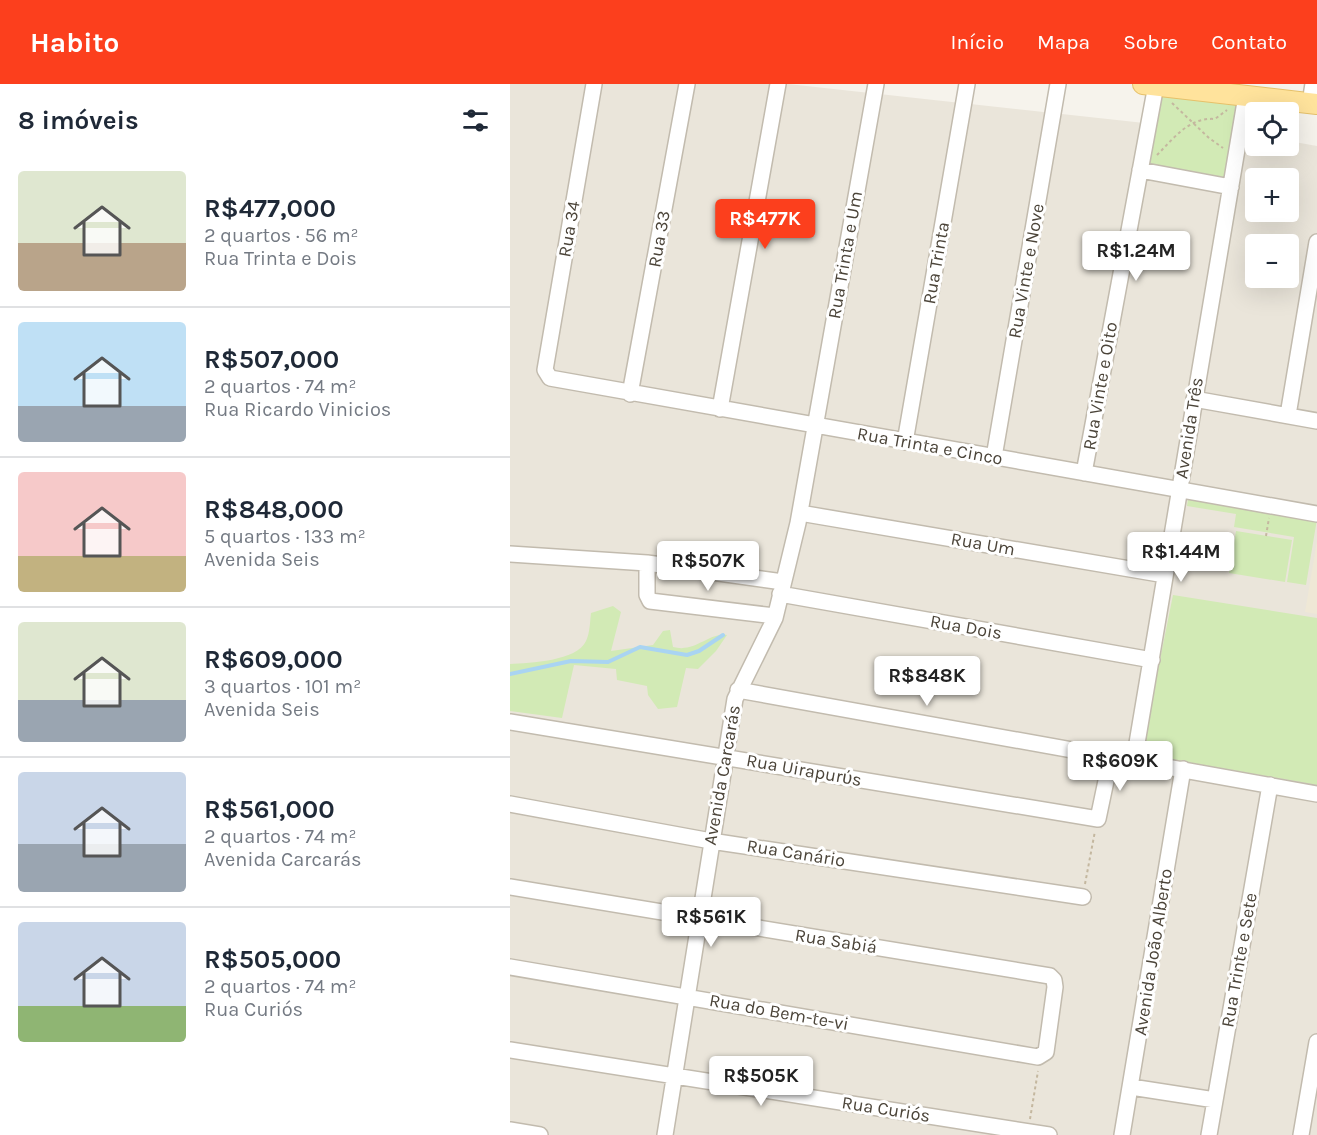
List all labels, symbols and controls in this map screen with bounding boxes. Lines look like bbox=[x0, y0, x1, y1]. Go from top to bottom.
text: Habito bbox=[30, 26, 119, 59]
text: Início bbox=[951, 30, 1004, 54]
text: Mapa bbox=[1037, 30, 1090, 54]
text: Sobre bbox=[1123, 30, 1178, 54]
text: Contato bbox=[1211, 30, 1287, 54]
map controls bbox=[1245, 102, 1299, 288]
button: locate bbox=[1245, 102, 1299, 156]
icon: filters bbox=[459, 104, 492, 137]
text: 8 imóveis bbox=[18, 105, 139, 136]
button: + bbox=[1245, 168, 1299, 222]
street label: Rua Trinta e Um bbox=[823, 189, 867, 321]
text: R$477,000 bbox=[204, 193, 336, 224]
icon: home bbox=[66, 195, 138, 267]
street label: Rua 34 bbox=[553, 199, 585, 259]
pin: R$477K bbox=[716, 199, 814, 250]
street label: Rua Vinte e Nove bbox=[1003, 202, 1049, 340]
text: R$477K bbox=[729, 207, 801, 230]
street label: Rua 33 bbox=[643, 209, 675, 269]
street label: Rua Trinta bbox=[918, 220, 954, 306]
text: 2 quartos · 56 m² bbox=[204, 224, 359, 247]
pin: R$1.24M bbox=[1081, 231, 1191, 282]
button: − bbox=[1245, 234, 1299, 288]
text: R$1.24M bbox=[1096, 239, 1176, 262]
text: Rua Trinta e Dois bbox=[204, 247, 357, 270]
street label: Rua Vinte e Oito bbox=[1078, 320, 1122, 452]
text: R$507,000 bbox=[204, 344, 339, 375]
icon: home bbox=[66, 346, 138, 418]
text: 2 quartos · 74 m² bbox=[204, 375, 356, 398]
street label: Avenida Três bbox=[1170, 376, 1208, 480]
text: Rua Ricardo Vinicios bbox=[204, 398, 391, 421]
street label: Rua Trinta e Cinco bbox=[856, 422, 1004, 470]
text: R$848,000 bbox=[204, 494, 344, 525]
icon: home bbox=[66, 496, 138, 568]
text: 5 quartos · 133 m² bbox=[204, 525, 366, 548]
street label: Rua Um bbox=[949, 528, 1017, 560]
pin: R$1.44M bbox=[1126, 532, 1236, 583]
text: R$1.44M bbox=[1141, 540, 1221, 563]
pin: R$507K bbox=[659, 541, 757, 592]
text: Avenida Seis bbox=[204, 548, 320, 571]
text: R$507K bbox=[671, 549, 745, 572]
street label: Rua Dois bbox=[928, 610, 1004, 644]
text: R$609,000 bbox=[204, 644, 343, 675]
icon: home bbox=[66, 646, 138, 718]
pin: R$848K bbox=[878, 656, 976, 707]
text: R$848K bbox=[888, 664, 966, 687]
text: 3 quartos · 101 m² bbox=[204, 675, 361, 698]
text: Avenida Seis bbox=[204, 698, 320, 721]
street label: Avenida Carcarás bbox=[699, 703, 745, 847]
pin: R$609K bbox=[1071, 741, 1169, 792]
street label: Rua Uirapurύs bbox=[745, 749, 863, 791]
text: R$609K bbox=[1082, 749, 1158, 772]
text: R$561,000 bbox=[204, 794, 335, 825]
icon: home bbox=[66, 796, 138, 868]
text: 2 quartos · 74 m² bbox=[204, 825, 356, 848]
street label: Rua Canário bbox=[745, 834, 847, 872]
text: Avenida Carcarás bbox=[204, 848, 362, 871]
street label: Avenida João Alberto bbox=[1129, 867, 1177, 1037]
street label: Rua Trinte e Sete bbox=[1216, 891, 1262, 1029]
pin: R$561K bbox=[662, 897, 760, 948]
text: R$561K bbox=[676, 905, 746, 928]
street label: Rua Sabiá bbox=[793, 924, 879, 958]
text: R$505,000 bbox=[204, 944, 341, 975]
icon: home bbox=[66, 946, 138, 1018]
text: 2 quartos · 74 m² bbox=[204, 975, 356, 998]
street label: Rua do Bem-te-vi bbox=[708, 989, 850, 1035]
text: Rua Curiós bbox=[204, 998, 303, 1021]
pin: R$505K bbox=[712, 1056, 810, 1107]
text: R$505K bbox=[723, 1064, 799, 1087]
street label: Rua Curiós bbox=[840, 1091, 932, 1127]

